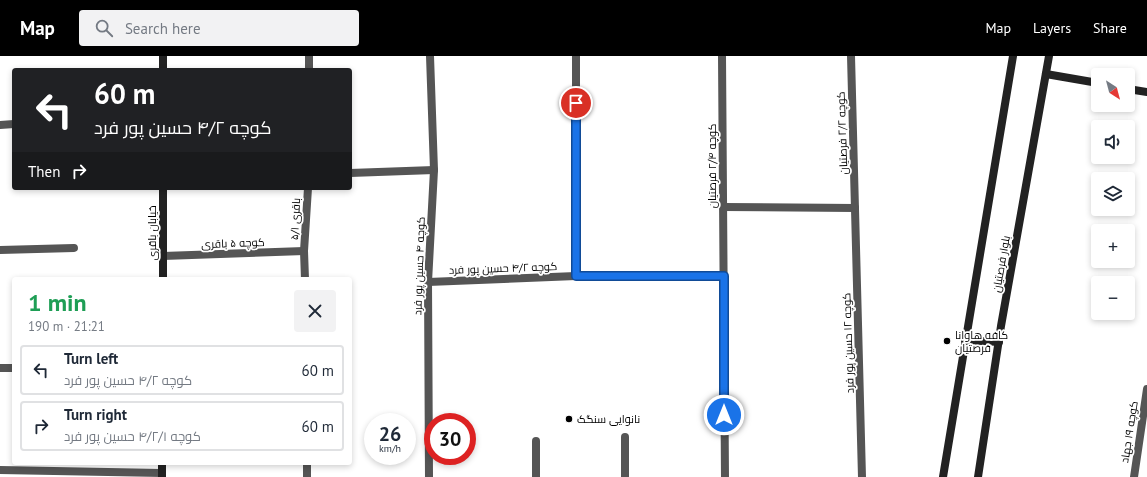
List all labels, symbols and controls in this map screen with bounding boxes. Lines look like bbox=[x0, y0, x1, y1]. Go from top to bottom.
search box bbox=[79, 10, 359, 46]
text: Map bbox=[20, 16, 55, 40]
icon: search bbox=[93, 17, 115, 39]
text: Search here bbox=[125, 19, 201, 38]
text: Map bbox=[985, 19, 1011, 37]
text: Layers bbox=[1033, 19, 1071, 37]
text: Share bbox=[1093, 19, 1127, 37]
north arrow bbox=[1091, 68, 1135, 112]
map controls bbox=[1091, 68, 1135, 320]
text: 60 m bbox=[94, 75, 155, 112]
icon: left bbox=[28, 84, 80, 136]
pin bbox=[559, 86, 593, 120]
street label: کوچه ۲/۲ فرصتیان bbox=[834, 91, 850, 175]
icon: arrive bbox=[565, 92, 587, 114]
text: کوچه ۴/۲ حسین پور فرد bbox=[94, 116, 271, 139]
button: sound bbox=[1091, 120, 1135, 164]
street label: کوچه ۲/۴ فرصتیان bbox=[705, 124, 719, 208]
icon: right bbox=[68, 160, 90, 182]
text: Then bbox=[28, 162, 60, 181]
button: layers bbox=[1091, 172, 1135, 216]
street label: باقری ۵/۱ bbox=[287, 197, 303, 240]
street label: خیابان باقری bbox=[145, 205, 159, 261]
street label: کوچه ۴ حسین پور فرد bbox=[410, 216, 428, 316]
button: + bbox=[1091, 224, 1135, 268]
street label: بلوار فرصتیان bbox=[989, 234, 1013, 294]
street label: کوچه ۵ باقری bbox=[201, 235, 265, 251]
street label: کوچه ۴/۲ حسین پور فرد bbox=[449, 259, 558, 277]
button: − bbox=[1091, 276, 1135, 320]
text: 1 min bbox=[28, 287, 87, 318]
button: close bbox=[294, 290, 336, 332]
street label: کوچه ۱۲ حسین پور فرد bbox=[839, 292, 857, 394]
text: 190 m · 21:21 bbox=[28, 318, 105, 335]
place label: کافه هاوانا فرصتیان bbox=[955, 328, 1008, 355]
marker: کافه هاوانا فرصتیان bbox=[942, 336, 952, 346]
text: Turn left bbox=[64, 349, 118, 368]
icon: left bbox=[30, 359, 52, 381]
text: 60 m bbox=[301, 361, 334, 380]
text: کوچه ۴/۲ حسین پور فرد bbox=[64, 372, 192, 389]
position arrow bbox=[703, 394, 745, 436]
street label: کوچه ۱۹ جهاد bbox=[1117, 400, 1141, 464]
text: Turn right bbox=[64, 405, 127, 424]
place label: نانوایی سنگک bbox=[577, 412, 640, 426]
speed limit sign: 30 bbox=[424, 413, 476, 465]
marker: نانوایی سنگک bbox=[564, 414, 574, 424]
icon: right bbox=[30, 415, 52, 437]
text: 60 m bbox=[301, 417, 334, 436]
text: 26 bbox=[379, 421, 401, 447]
text: کوچه ۴/۲/۱ حسین پور فرد bbox=[64, 428, 201, 445]
text: km/h bbox=[379, 442, 401, 455]

